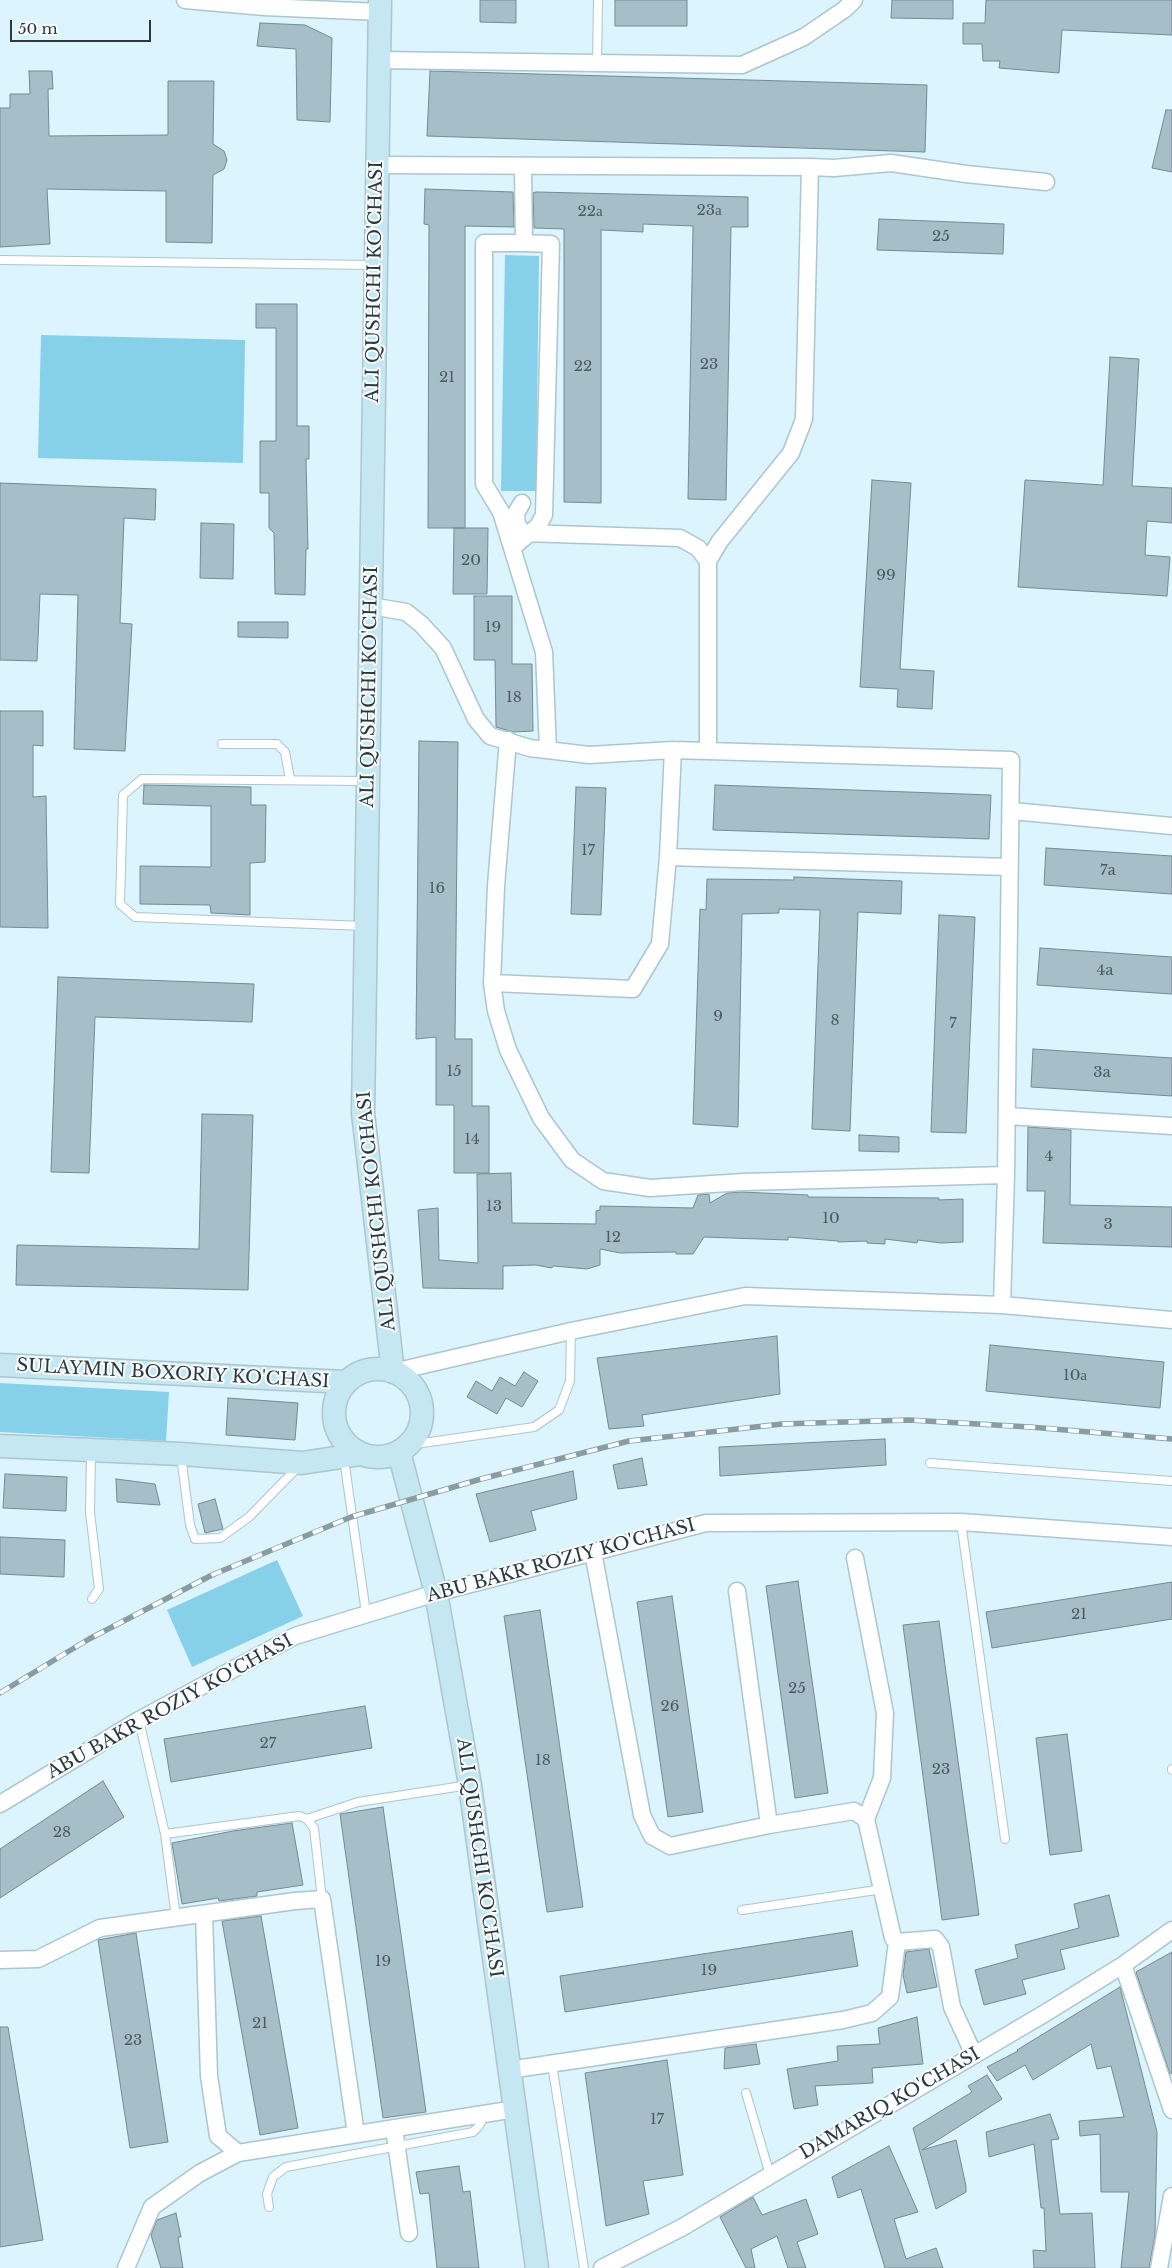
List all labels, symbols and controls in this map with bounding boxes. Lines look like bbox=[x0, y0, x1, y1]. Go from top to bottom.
scale bar bbox=[12, 10, 154, 42]
text: 50 m bbox=[18, 19, 58, 38]
street label: ALI QUSHCHI KO'CHASI bbox=[362, 161, 388, 403]
house number: 23а bbox=[696, 202, 722, 220]
house number: 22а bbox=[577, 203, 603, 221]
house number: 25 bbox=[932, 228, 950, 246]
house number: 23 bbox=[700, 356, 718, 374]
house number: 22 bbox=[574, 358, 592, 376]
house number: 21 bbox=[439, 369, 455, 387]
house number: 20 bbox=[461, 552, 481, 570]
street label: ALI QUSHCHI KO'CHASI bbox=[357, 566, 383, 808]
house number: 99 bbox=[876, 567, 896, 585]
house number: 19 bbox=[485, 619, 501, 637]
house number: 18 bbox=[506, 689, 522, 707]
house number: 17 bbox=[581, 842, 595, 860]
house number: 7a bbox=[1100, 862, 1116, 880]
house number: 16 bbox=[429, 880, 445, 898]
house number: 4a bbox=[1096, 962, 1114, 980]
house number: 9 bbox=[713, 1008, 723, 1026]
house number: 8 bbox=[830, 1012, 840, 1030]
house number: 7 bbox=[949, 1015, 957, 1033]
house number: 15 bbox=[446, 1063, 462, 1081]
house number: 3a bbox=[1093, 1064, 1111, 1082]
street label: ALI QUSHCHI KO'CHASI bbox=[354, 1090, 400, 1332]
house number: 14 bbox=[464, 1131, 480, 1149]
house number: 4 bbox=[1045, 1148, 1053, 1166]
house number: 13 bbox=[486, 1198, 502, 1216]
house number: 10 bbox=[822, 1210, 840, 1228]
house number: 3 bbox=[1103, 1216, 1113, 1234]
house number: 12 bbox=[605, 1229, 621, 1247]
street label: SULAYMIN BOXORIY KO'CHASI bbox=[16, 1355, 330, 1393]
house number: 10а bbox=[1063, 1367, 1087, 1385]
street label: ABU BAKR ROZIY KO'CHASI bbox=[424, 1515, 698, 1607]
house number: 21 bbox=[1071, 1606, 1087, 1624]
street label: ABU BAKR ROZIY KO'CHASI bbox=[44, 1630, 296, 1784]
house number: 25 bbox=[788, 1680, 806, 1698]
house number: 26 bbox=[661, 1698, 679, 1716]
house number: 27 bbox=[260, 1735, 276, 1753]
street label: ALI QUSHCHI KO'CHASI bbox=[451, 1737, 507, 1979]
house number: 18 bbox=[535, 1752, 551, 1770]
house number: 23 bbox=[932, 1761, 950, 1779]
house number: 28 bbox=[53, 1824, 71, 1842]
house number: 19 bbox=[375, 1953, 391, 1971]
house number: 19 bbox=[701, 1962, 717, 1980]
house number: 21 bbox=[252, 2015, 268, 2033]
house number: 23 bbox=[124, 2032, 142, 2050]
street label: DAMARIQ KO'CHASI bbox=[796, 2044, 984, 2164]
house number: 17 bbox=[650, 2111, 664, 2129]

